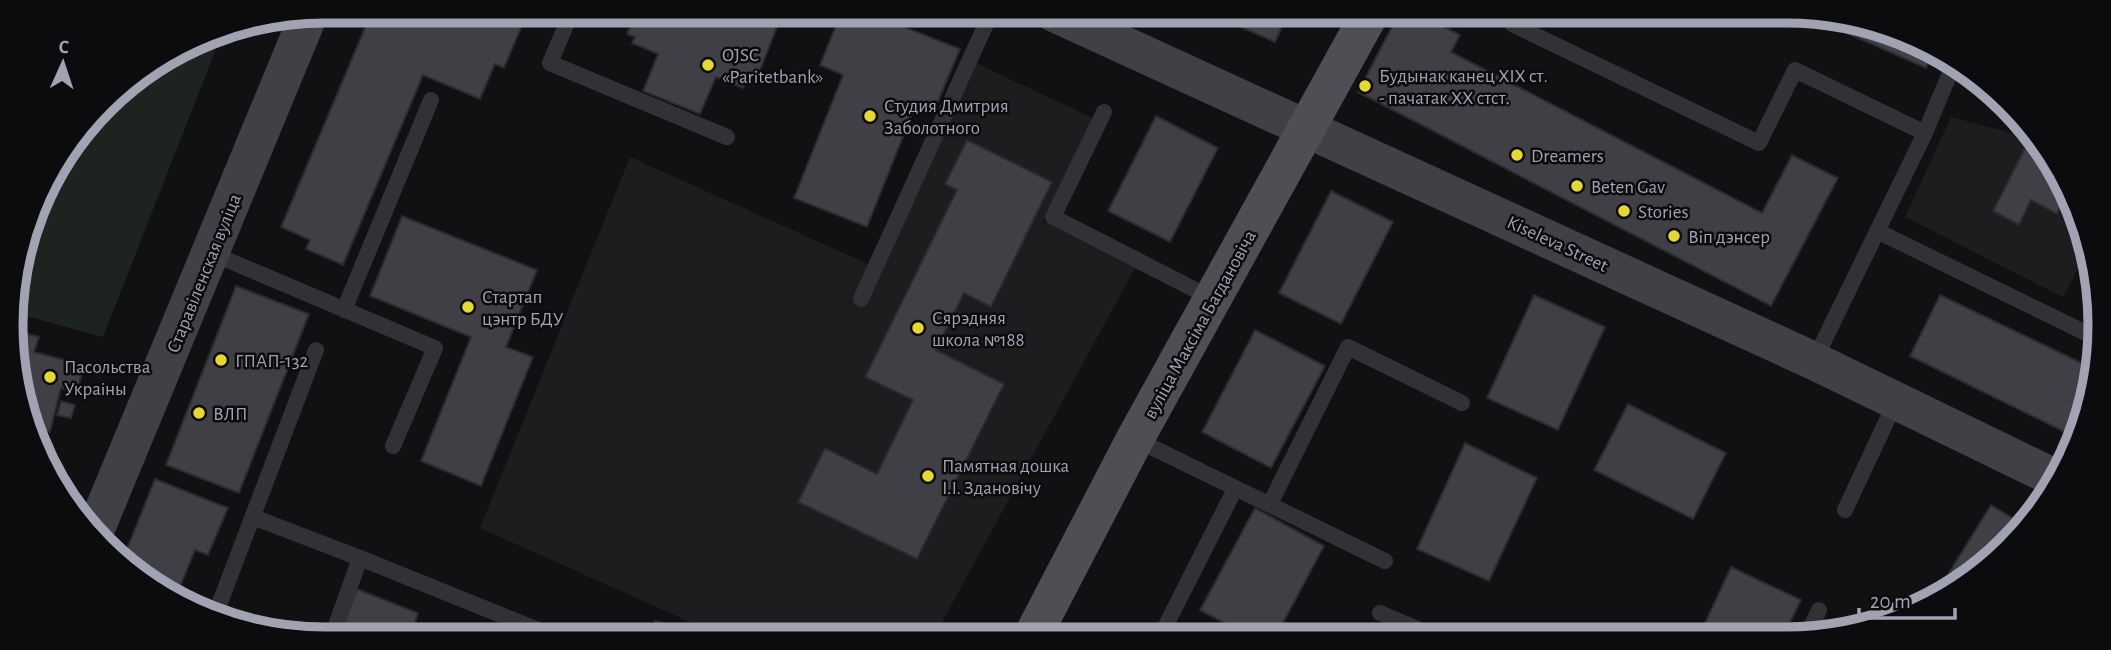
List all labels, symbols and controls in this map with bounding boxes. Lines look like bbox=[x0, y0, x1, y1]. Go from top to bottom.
north arrow bbox=[28, 28, 98, 98]
text: С bbox=[58, 38, 70, 57]
place label: OJSC «Paritetbank» bbox=[722, 46, 823, 87]
marker: OJSC «Paritetbank» bbox=[700, 57, 716, 73]
place label: Будынак канец XIX ст. - пачатак XX стст. bbox=[1379, 67, 1548, 108]
marker: Будынак канец XIX ст. - пачатак XX стст. bbox=[1357, 78, 1373, 94]
place label: Студия Дмитрия Заболотного bbox=[884, 97, 1009, 138]
marker: Студия Дмитрия Заболотного bbox=[862, 108, 878, 124]
marker: Dreamers bbox=[1509, 147, 1525, 163]
place label: Dreamers bbox=[1531, 147, 1604, 166]
marker: Beten Gav bbox=[1569, 178, 1585, 194]
place label: Beten Gav bbox=[1591, 178, 1665, 197]
street label: Старавіленская вуліца bbox=[164, 191, 245, 356]
marker: Stories bbox=[1616, 203, 1632, 219]
place label: Stories bbox=[1638, 203, 1688, 222]
street label: Kiseleva Street bbox=[1504, 213, 1611, 276]
street label: вуліца Максіма Багдановіча bbox=[1141, 227, 1260, 422]
marker: Віп дэнсер bbox=[1666, 228, 1682, 244]
place label: Віп дэнсер bbox=[1688, 228, 1770, 247]
place label: Стартап цэнтр БДУ bbox=[482, 288, 564, 329]
marker: Стартап цэнтр БДУ bbox=[460, 299, 476, 315]
place label: Сярэдняя школа №188 bbox=[932, 309, 1025, 350]
marker: Сярэдняя школа №188 bbox=[910, 320, 926, 336]
marker: ГПАП-132 bbox=[213, 352, 229, 368]
place label: ГПАП-132 bbox=[235, 352, 308, 371]
place label: Пасольства Украіны bbox=[64, 358, 151, 399]
marker: Пасольства Украіны bbox=[42, 369, 58, 385]
marker: ВЛП bbox=[191, 405, 207, 421]
place label: ВЛП bbox=[213, 405, 248, 424]
place label: Памятная дошка І.І. Здановічу bbox=[942, 457, 1070, 498]
marker: Памятная дошка І.І. Здановічу bbox=[920, 468, 936, 484]
scale bar bbox=[1859, 576, 1955, 620]
text: 20 m bbox=[1870, 591, 1911, 612]

